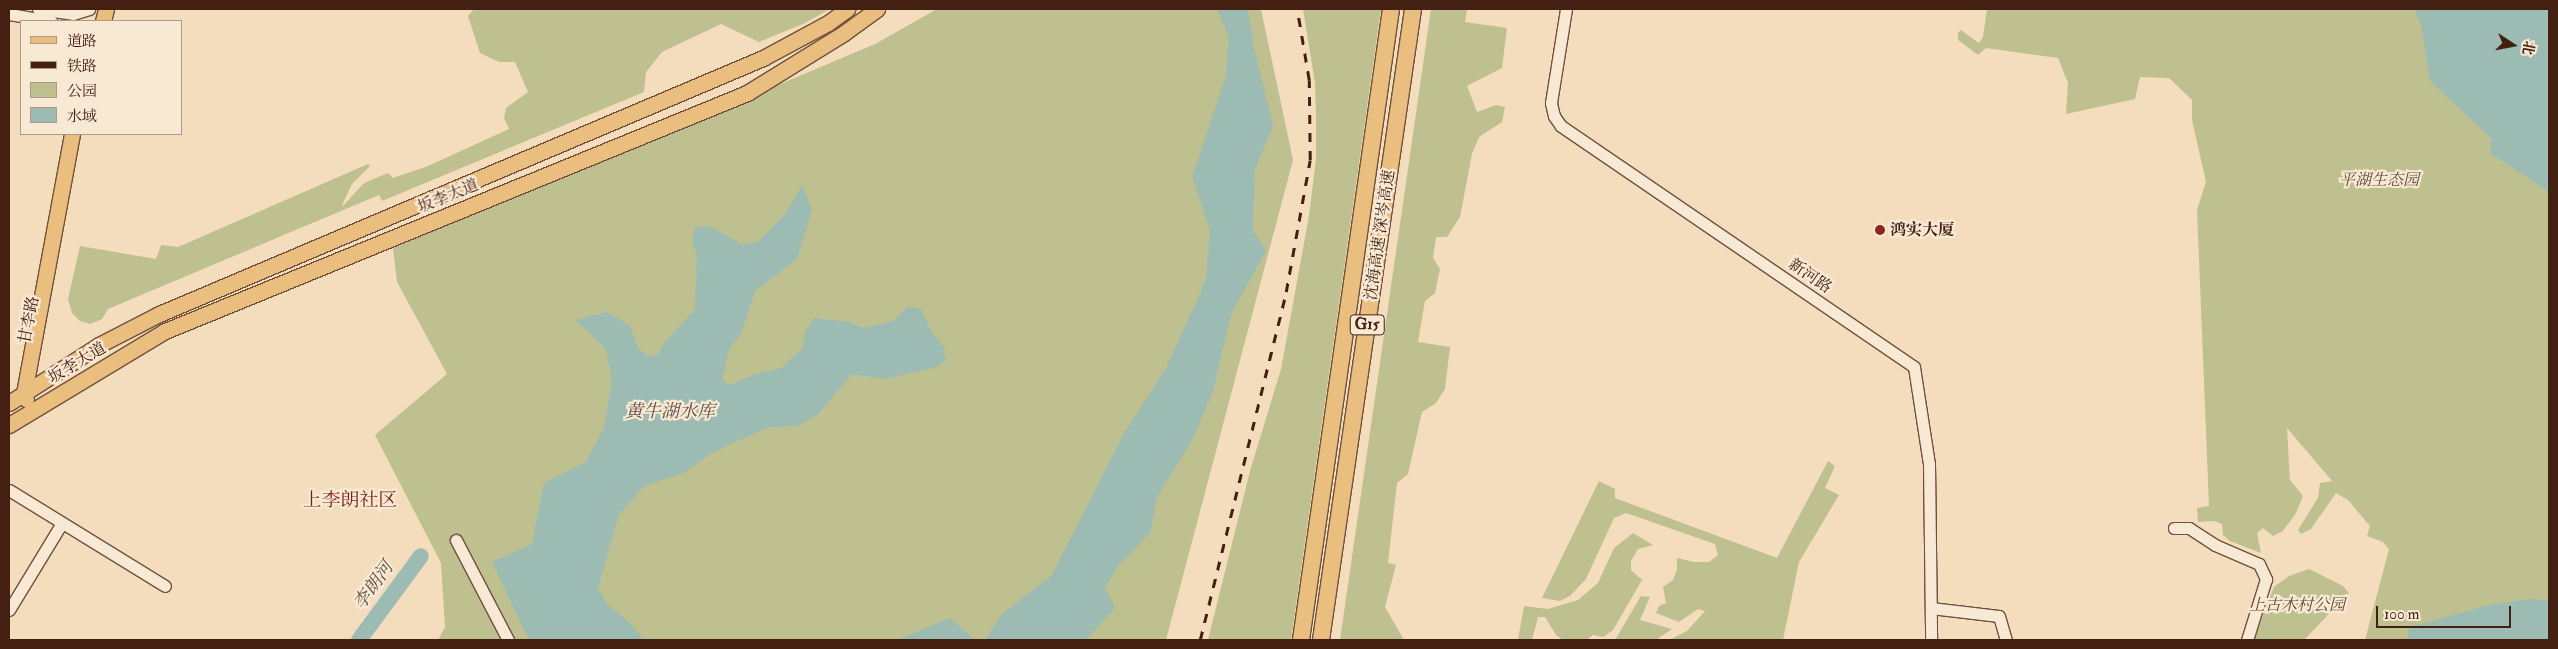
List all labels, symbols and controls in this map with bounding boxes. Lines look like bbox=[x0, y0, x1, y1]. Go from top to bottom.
legend bbox=[20, 20, 182, 135]
north arrow bbox=[2488, 20, 2538, 70]
text: 道路 bbox=[67, 32, 97, 51]
text: 北 bbox=[2519, 39, 2538, 56]
text: 铁路 bbox=[67, 57, 97, 76]
text: 公园 bbox=[67, 82, 97, 101]
text: 水域 bbox=[67, 107, 97, 126]
street label: 沈海高速 深岑高速 bbox=[1361, 169, 1399, 301]
park label: 平湖生态园 bbox=[2339, 170, 2419, 190]
street label: 坂李大道 bbox=[415, 175, 481, 217]
place label: 鸿实大厦 bbox=[1890, 220, 1954, 240]
marker: 鸿实大厦 bbox=[1874, 224, 1886, 236]
street label: 新河路 bbox=[1785, 255, 1835, 297]
street label: 甘李路 bbox=[15, 295, 43, 345]
road number: G15 bbox=[1350, 312, 1384, 338]
street label: 坂李大道 bbox=[45, 338, 109, 388]
water label: 黄牛湖水库 bbox=[625, 401, 715, 423]
district label: 上李朗社区 bbox=[303, 490, 397, 512]
water label: 李朗河 bbox=[349, 558, 399, 614]
park label: 上古木村公园 bbox=[2249, 595, 2345, 615]
scale bar bbox=[2378, 596, 2513, 628]
text: 100 m bbox=[2384, 605, 2419, 624]

